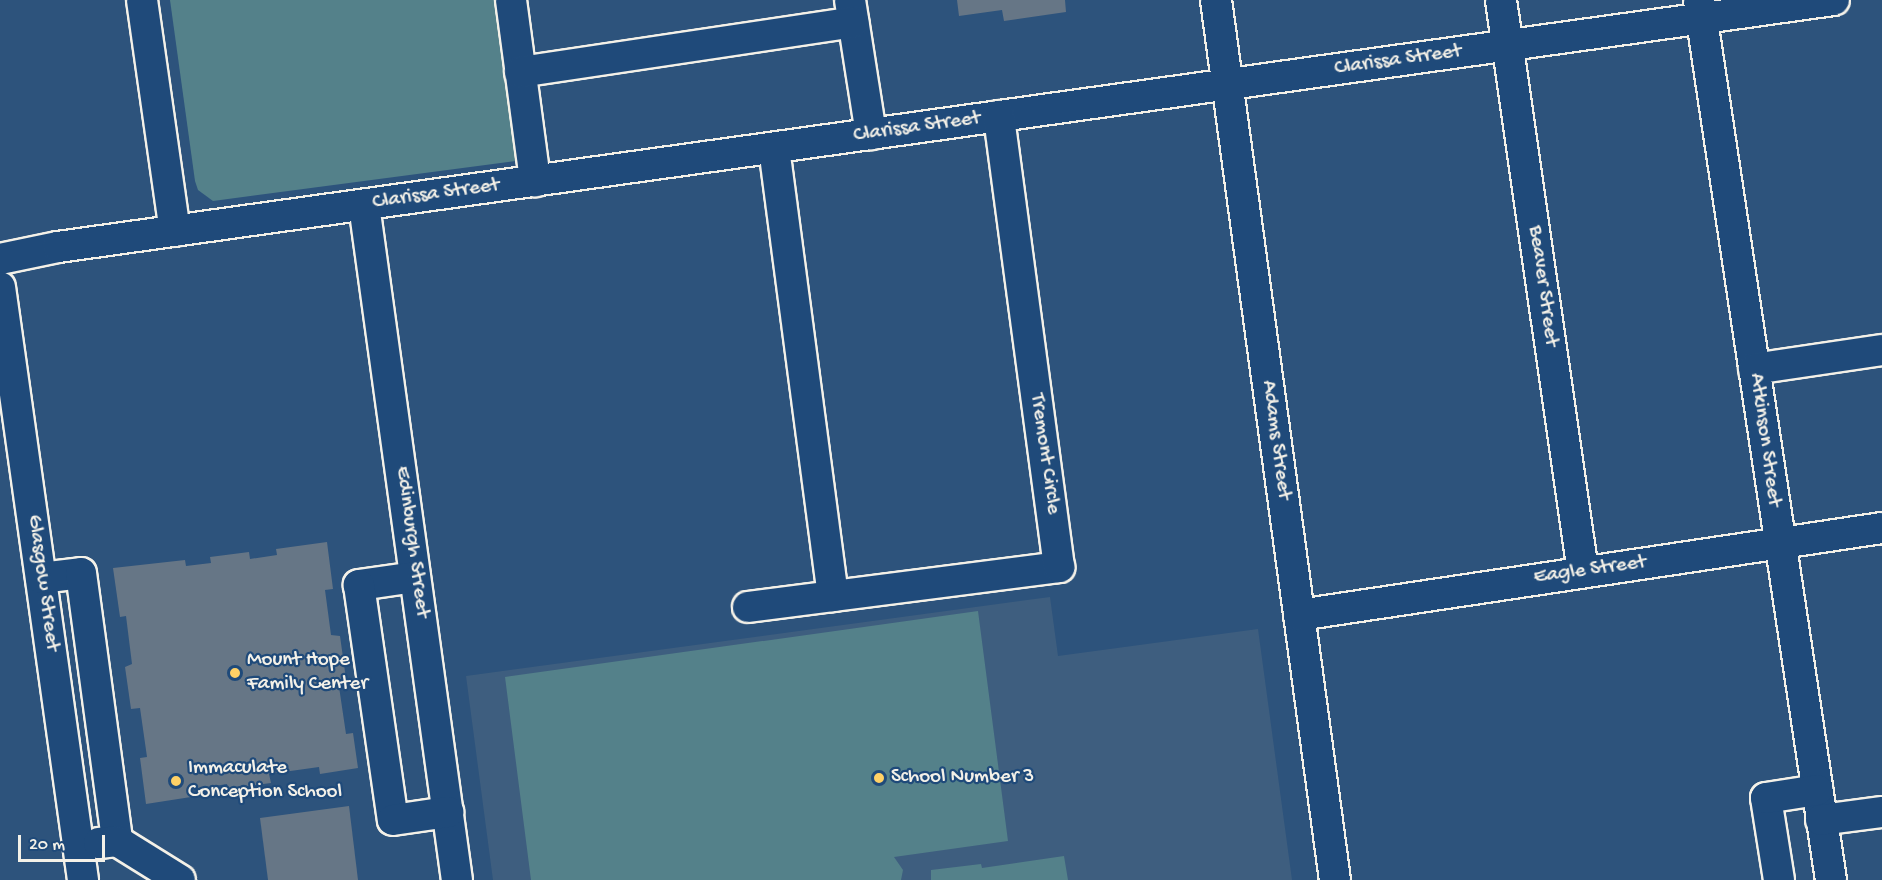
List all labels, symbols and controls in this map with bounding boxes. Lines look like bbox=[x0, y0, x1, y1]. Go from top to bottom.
street label: Clarissa Street bbox=[1333, 40, 1463, 82]
street label: Clarissa Street bbox=[852, 107, 982, 149]
street label: Clarissa Street bbox=[371, 174, 501, 216]
street label: Beaver Street bbox=[1521, 224, 1563, 348]
street label: Atkinson Street bbox=[1742, 372, 1786, 508]
street label: Adams Street bbox=[1254, 379, 1296, 501]
street label: Tremont Circle bbox=[1023, 392, 1065, 516]
street label: Edinburgh Street bbox=[388, 465, 434, 619]
street label: Glasgow Street bbox=[20, 513, 64, 653]
street label: Eagle Street bbox=[1532, 551, 1648, 591]
place label: Mount Hope Family Center bbox=[247, 648, 368, 698]
marker: Mount Hope Family Center bbox=[228, 666, 242, 680]
place label: Immaculate Conception School bbox=[188, 756, 342, 806]
place label: School Number 3 bbox=[891, 765, 1034, 791]
marker: School Number 3 bbox=[872, 771, 886, 785]
marker: Immaculate Conception School bbox=[169, 774, 183, 788]
scale bar bbox=[21, 823, 108, 861]
text: 20 m bbox=[29, 835, 65, 856]

